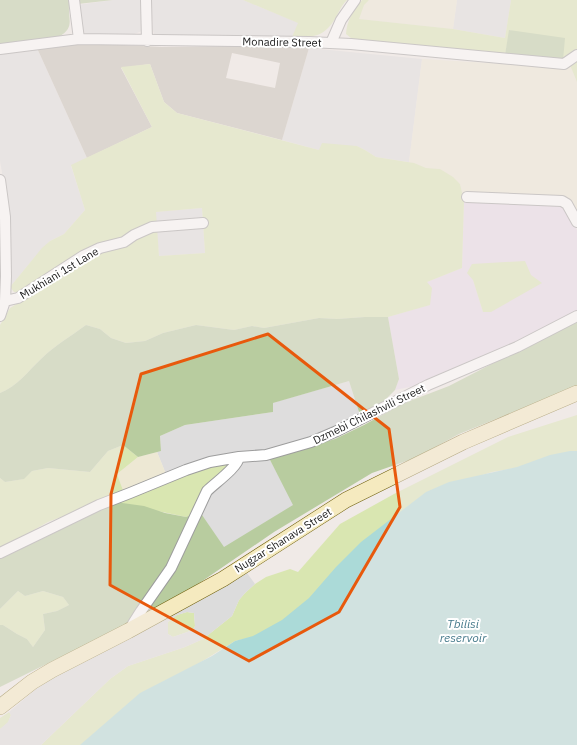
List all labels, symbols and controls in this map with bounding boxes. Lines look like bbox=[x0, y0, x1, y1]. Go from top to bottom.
street label: Monadire Street bbox=[242, 34, 322, 50]
street label: Mukhiani 1st Lane bbox=[17, 244, 101, 302]
street label: Dzmebi Chilashvili Street bbox=[311, 381, 427, 447]
street label: Nugzar Shanava Street bbox=[232, 504, 334, 576]
water label: Tbilisi reservoir bbox=[440, 616, 487, 645]

